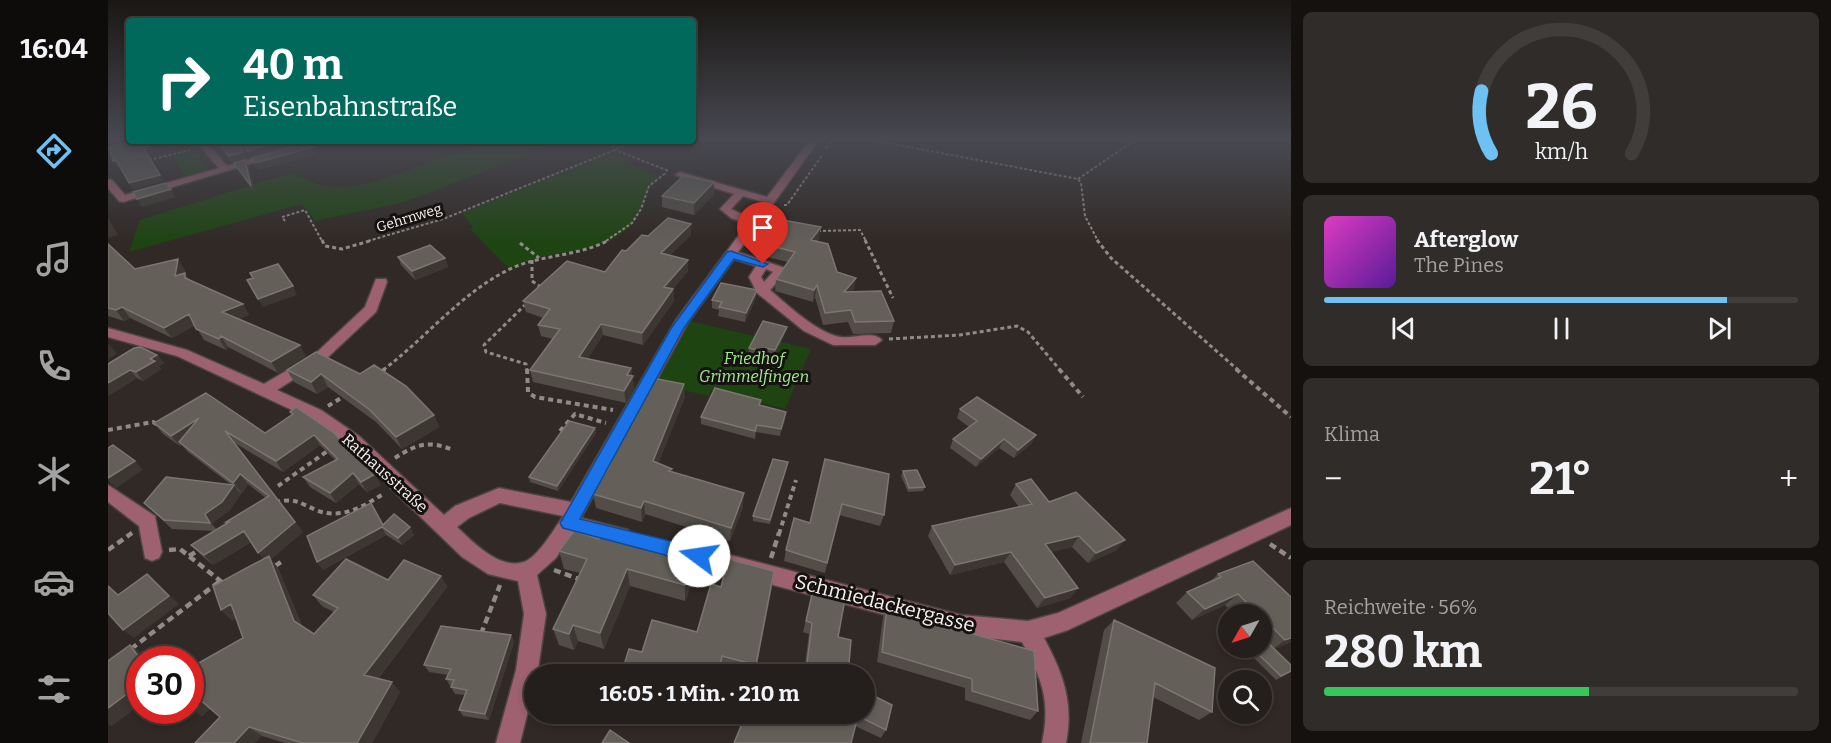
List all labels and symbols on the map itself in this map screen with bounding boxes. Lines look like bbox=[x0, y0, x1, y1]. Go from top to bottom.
street label: Gehrnweg bbox=[374, 200, 444, 236]
pin bbox=[737, 202, 788, 264]
park label: Friedhof Grimmelfingen bbox=[699, 349, 809, 386]
street label: Rathausstraße bbox=[338, 430, 432, 516]
position arrow bbox=[667, 524, 731, 588]
street label: Schmiedackergasse bbox=[793, 569, 977, 637]
north arrow bbox=[1218, 604, 1272, 658]
speed limit sign: 30 bbox=[126, 646, 204, 724]

